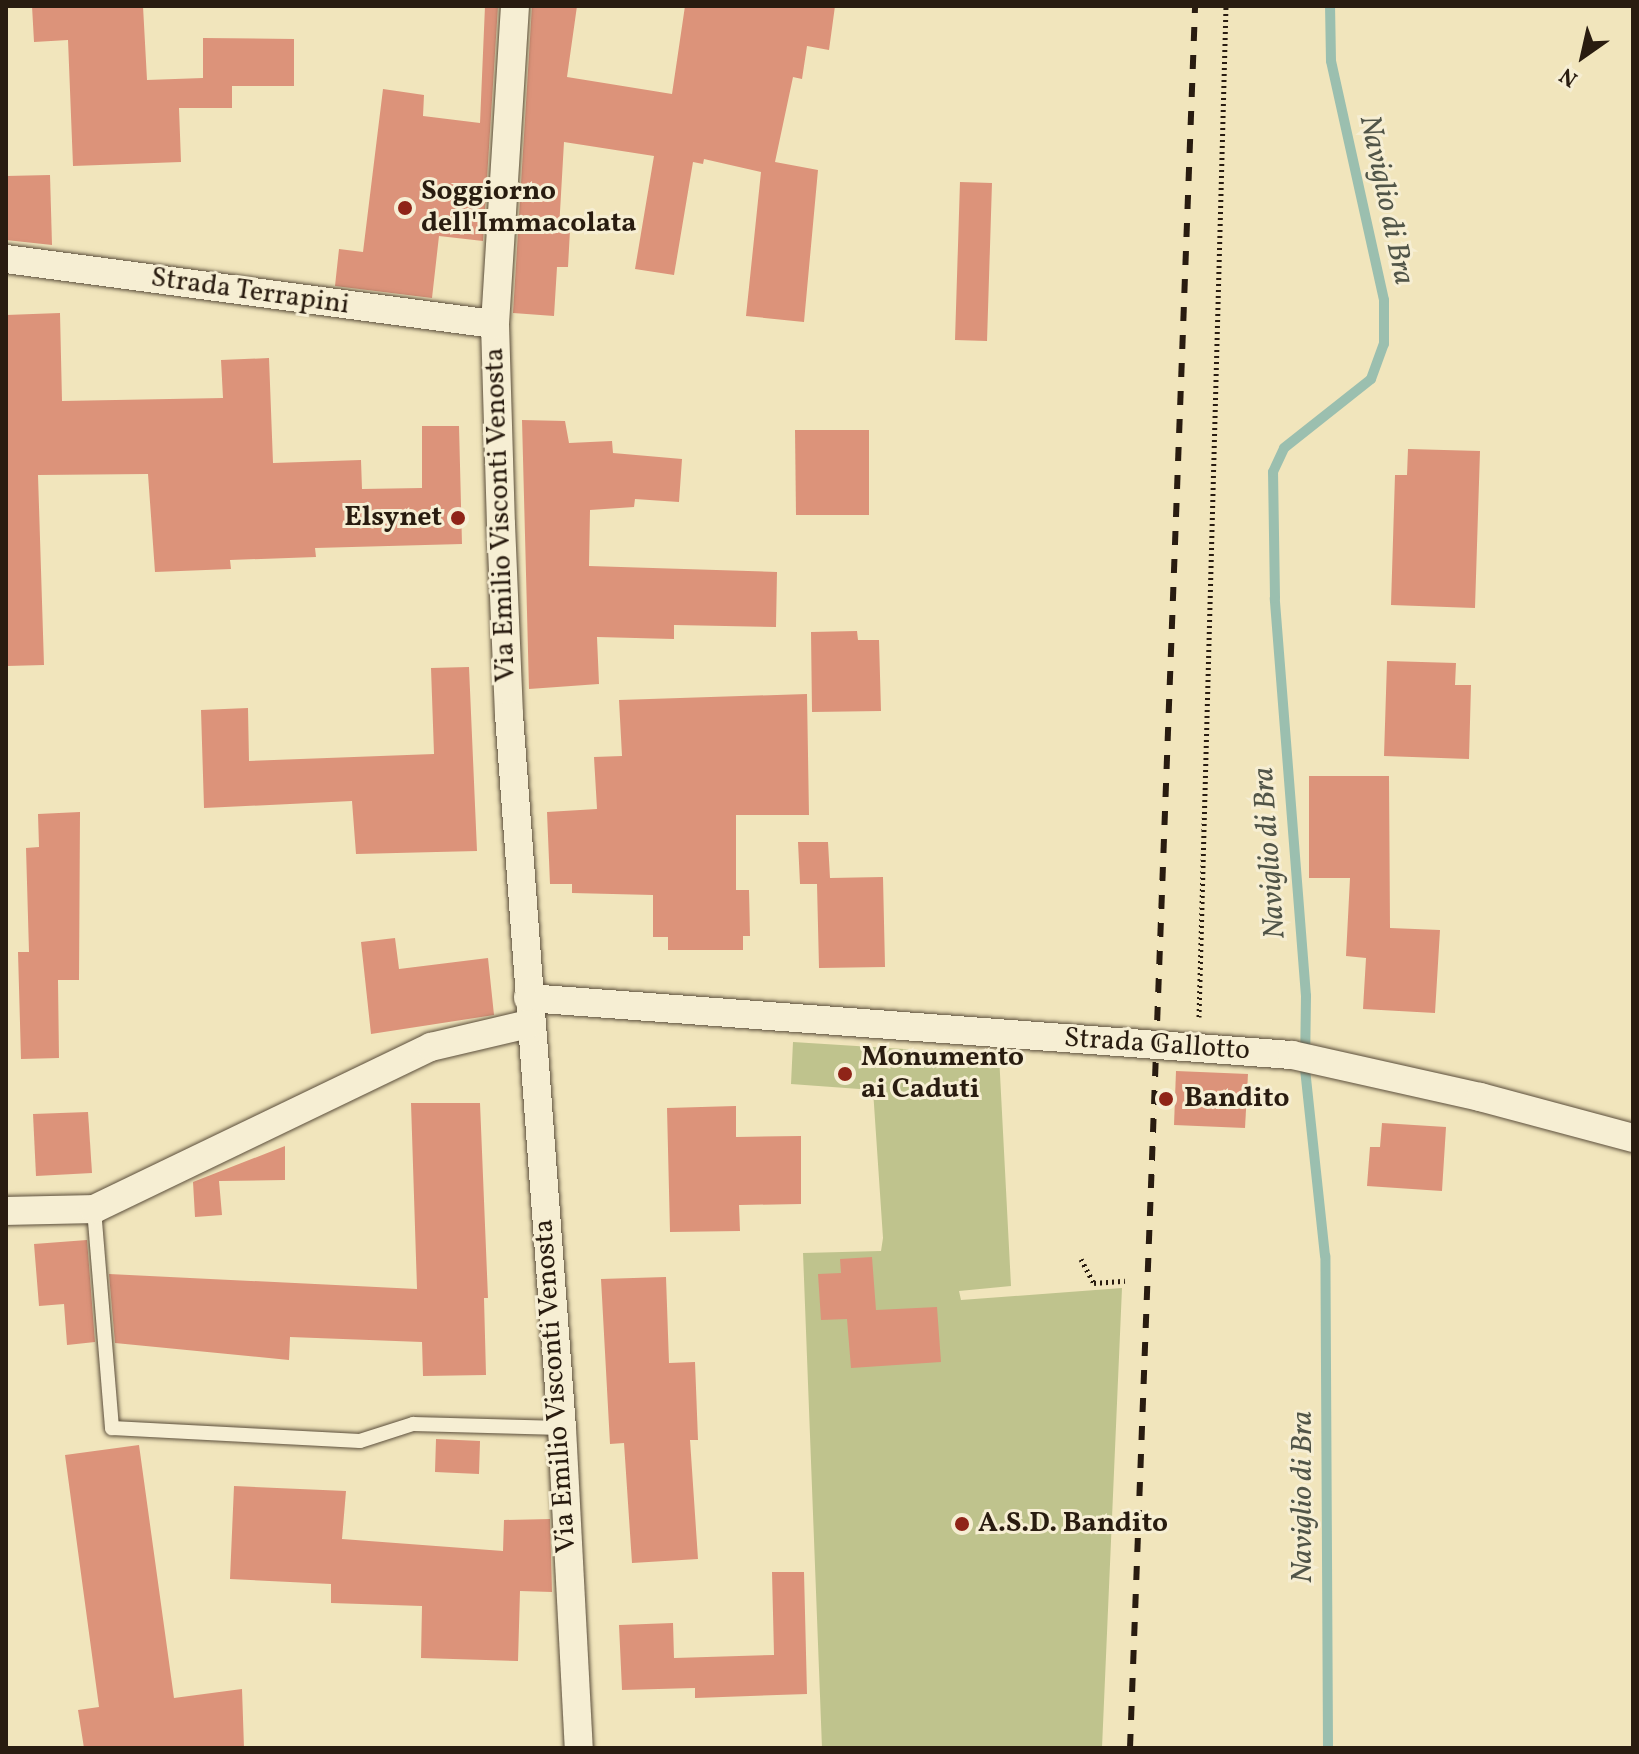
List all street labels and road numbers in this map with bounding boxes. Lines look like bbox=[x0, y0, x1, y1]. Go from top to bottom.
street label: Strada Terrapini bbox=[148, 261, 352, 323]
street label: Via Emilio Visconti Venosta bbox=[478, 346, 524, 684]
street label: Strada Gallotto bbox=[1063, 1022, 1251, 1068]
street label: Via Emilio Visconti Venosta bbox=[528, 1217, 584, 1555]

